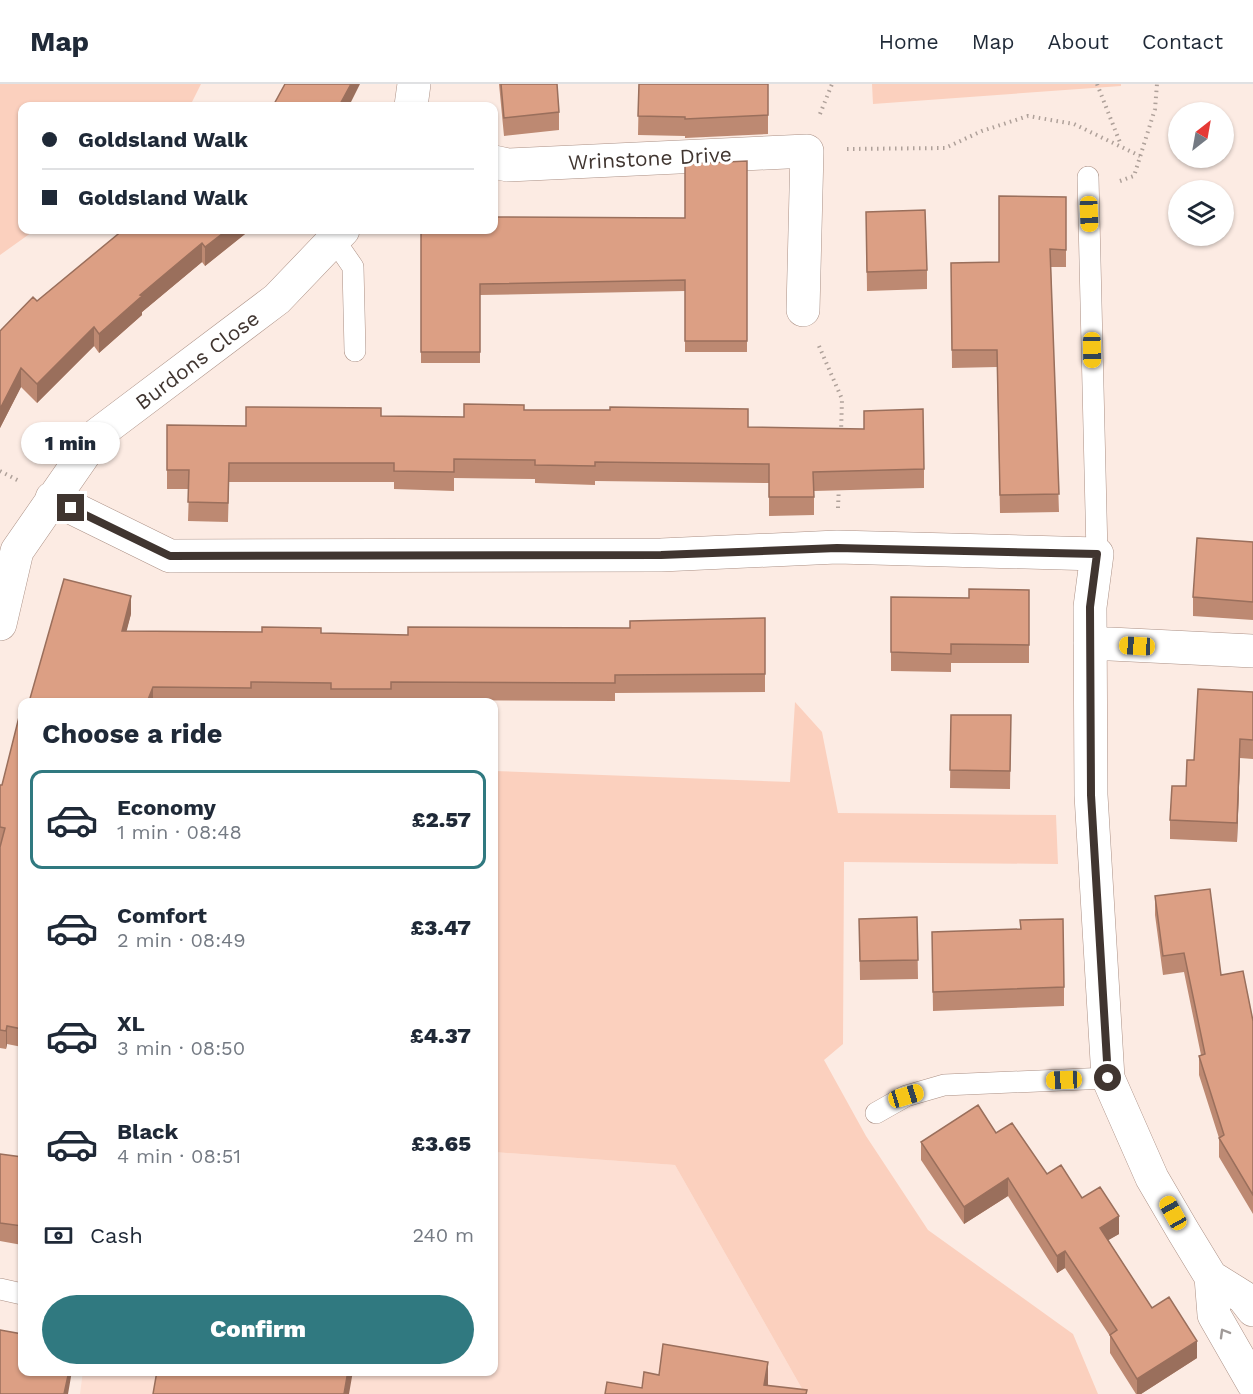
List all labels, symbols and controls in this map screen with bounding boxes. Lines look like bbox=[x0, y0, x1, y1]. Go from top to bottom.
text: Map bbox=[30, 25, 89, 58]
text: Home bbox=[879, 29, 939, 54]
text: Map bbox=[972, 29, 1015, 54]
text: About bbox=[1048, 29, 1109, 54]
text: Contact bbox=[1142, 29, 1223, 54]
north arrow bbox=[1168, 102, 1234, 168]
map controls bbox=[1168, 102, 1234, 246]
text: Goldsland Walk bbox=[78, 127, 248, 152]
street label: Wrinstone Drive bbox=[568, 141, 732, 175]
button: layers bbox=[1168, 180, 1234, 246]
text: Goldsland Walk bbox=[78, 185, 248, 210]
car bbox=[1079, 196, 1099, 232]
street label: Burdons Close bbox=[130, 305, 264, 415]
car bbox=[1083, 332, 1101, 368]
callout: 1 min bbox=[22, 421, 121, 463]
text: 1 min bbox=[45, 431, 96, 455]
route end bbox=[57, 494, 84, 521]
car bbox=[1119, 636, 1155, 656]
text: Choose a ride bbox=[42, 718, 222, 750]
icon: car bbox=[45, 793, 99, 847]
text: Economy bbox=[117, 795, 216, 820]
text: £2.57 bbox=[412, 807, 471, 832]
text: 1 min · 08:48 bbox=[117, 820, 242, 844]
icon: car bbox=[45, 901, 99, 955]
text: Comfort bbox=[117, 903, 207, 928]
text: £3.47 bbox=[410, 915, 471, 940]
text: 2 min · 08:49 bbox=[117, 928, 246, 952]
icon: car bbox=[45, 1009, 99, 1063]
text: XL bbox=[117, 1011, 145, 1036]
text: £4.37 bbox=[410, 1023, 471, 1048]
text: 3 min · 08:50 bbox=[117, 1036, 245, 1060]
route start bbox=[1094, 1064, 1121, 1091]
car bbox=[1046, 1070, 1082, 1090]
car bbox=[886, 1082, 926, 1110]
icon: car bbox=[45, 1117, 99, 1171]
text: Black bbox=[117, 1119, 178, 1144]
text: £3.65 bbox=[411, 1131, 471, 1156]
text: 4 min · 08:51 bbox=[117, 1144, 241, 1168]
car bbox=[1156, 1193, 1190, 1233]
icon: cash bbox=[42, 1219, 75, 1252]
text: Cash bbox=[90, 1223, 143, 1248]
text: 240 m bbox=[412, 1223, 474, 1247]
button: Confirm bbox=[42, 1295, 474, 1364]
one-way arrow bbox=[1220, 1329, 1232, 1339]

